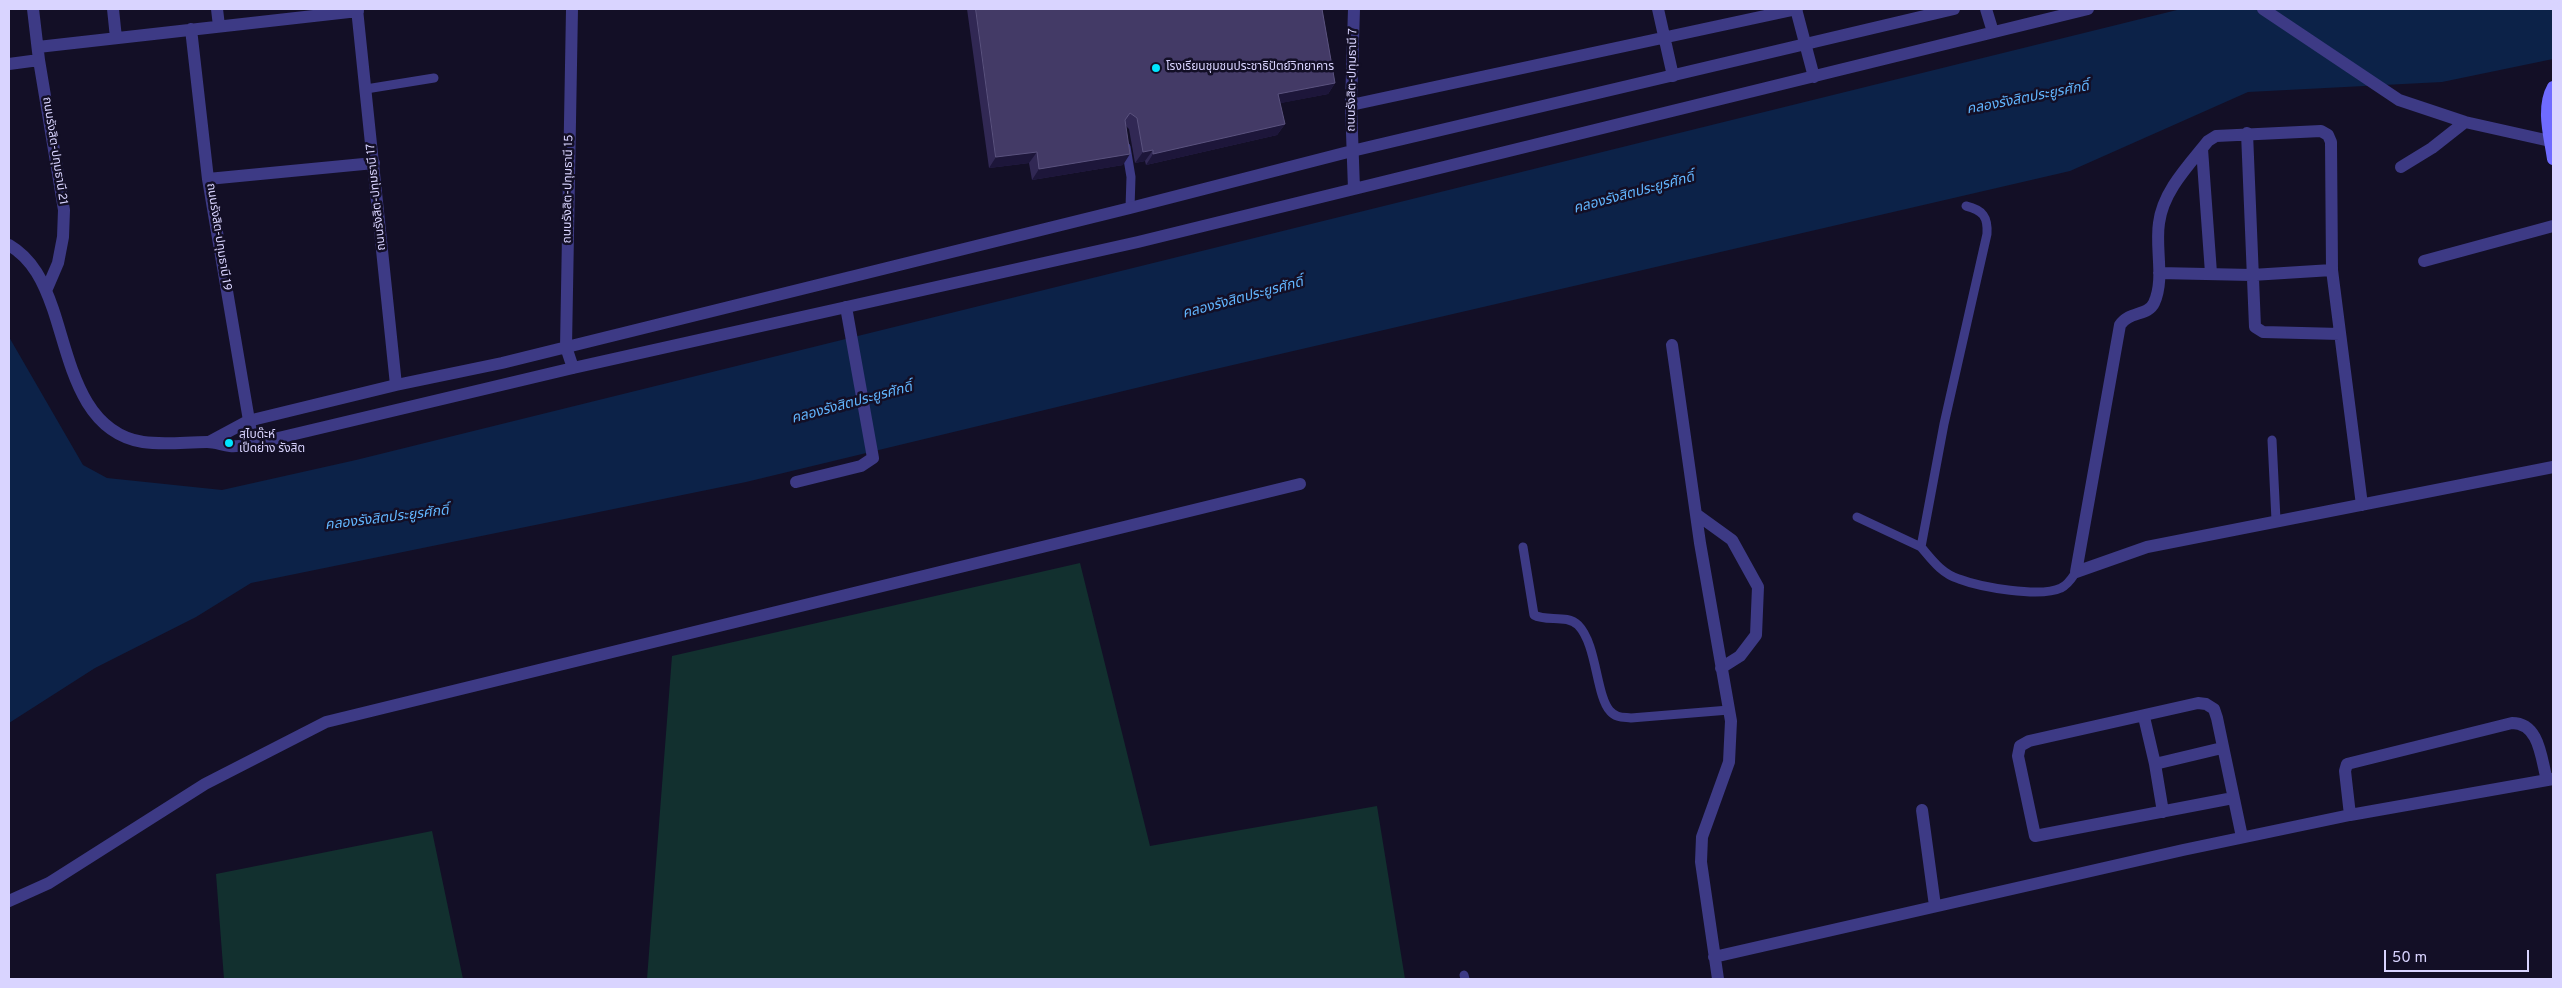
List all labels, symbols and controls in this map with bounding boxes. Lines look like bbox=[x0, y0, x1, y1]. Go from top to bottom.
street label: ถนนรังสิต-ปทุมธานี 7 bbox=[1345, 28, 1361, 132]
place label: โรงเรียนชุมชนประชาธิปัตย์วิทยาคาร bbox=[1166, 61, 1334, 75]
marker: โรงเรียนชุมชนประชาธิปัตย์วิทยาคาร bbox=[1150, 62, 1162, 74]
water label: คลองรังสิตประยูรศักดิ์ bbox=[1965, 79, 2091, 119]
street label: ถนนรังสิต-ปทุมธานี 21 bbox=[38, 96, 70, 206]
street label: ถนนรังสิต-ปทุมธานี 15 bbox=[561, 134, 577, 244]
street label: ถนนรังสิต-ปทุมธานี 17 bbox=[364, 143, 390, 251]
water label: คลองรังสิตประยูรศักดิ์ bbox=[1572, 170, 1696, 218]
street label: ถนนรังสิต-ปทุมธานี 19 bbox=[202, 182, 234, 292]
water label: คลองรังสิตประยูรศักดิ์ bbox=[1181, 275, 1305, 323]
water label: คลองรังสิตประยูรศักดิ์ bbox=[790, 380, 914, 428]
place label: สุไบด๊ะห์ เป็ดย่าง รังสิต bbox=[239, 429, 305, 457]
marker: สุไบด๊ะห์ เป็ดย่าง รังสิต bbox=[223, 437, 235, 449]
water label: คลองรังสิตประยูรศักดิ์ bbox=[324, 503, 450, 535]
scale bar bbox=[2387, 940, 2532, 972]
text: 50 m bbox=[2392, 949, 2427, 968]

